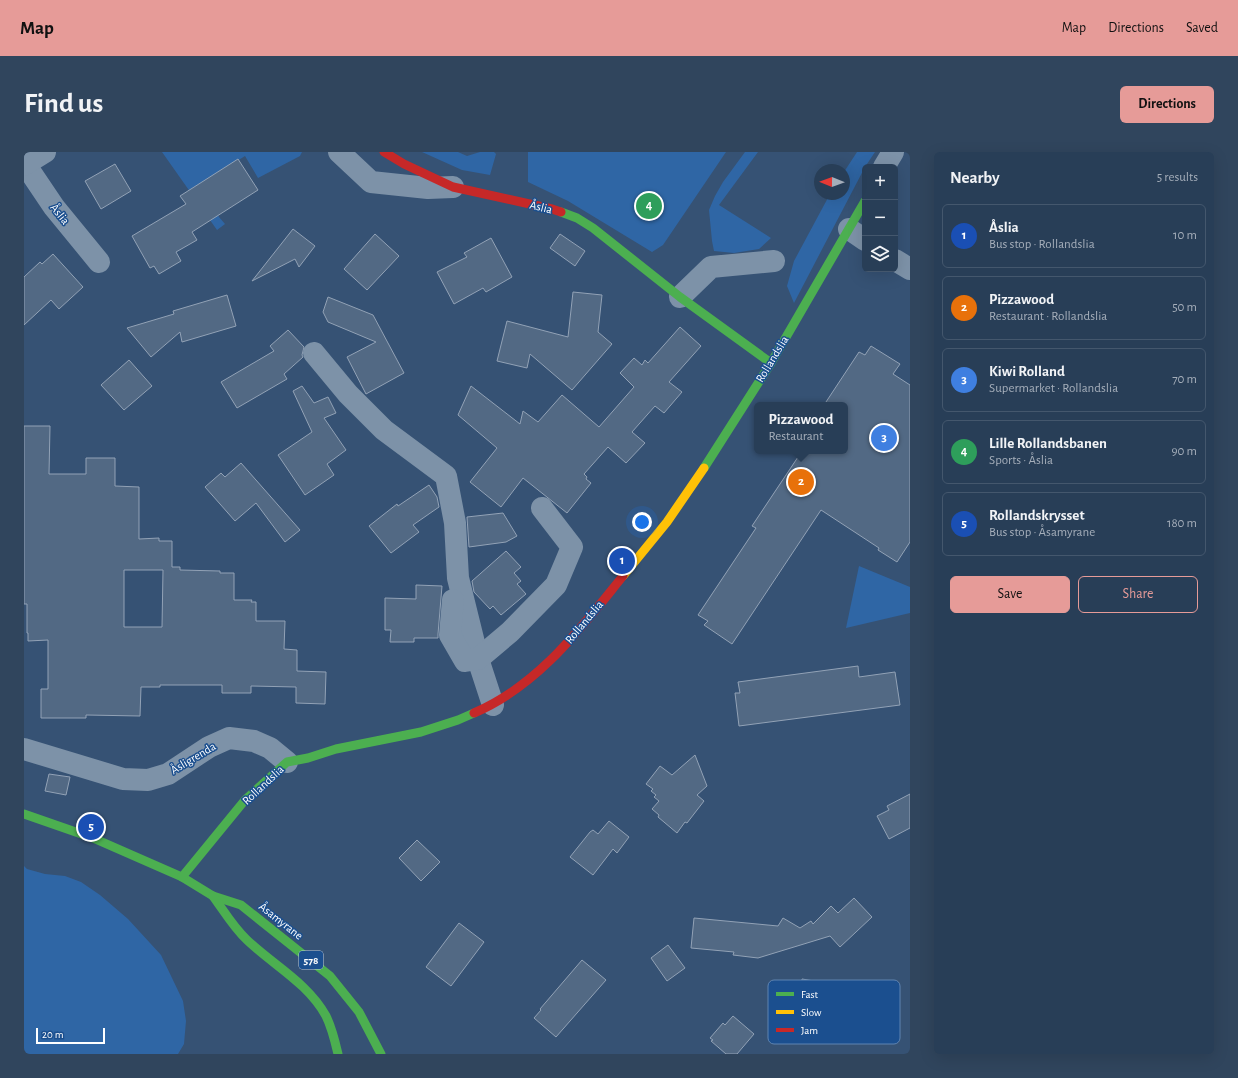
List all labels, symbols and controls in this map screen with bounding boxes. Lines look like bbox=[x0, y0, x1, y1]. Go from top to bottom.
text: Map bbox=[20, 19, 54, 38]
text: Map bbox=[1062, 21, 1086, 35]
text: Directions bbox=[1108, 21, 1164, 35]
text: Saved bbox=[1186, 21, 1218, 35]
button: Directions bbox=[1120, 86, 1214, 123]
text: Find us bbox=[24, 90, 103, 118]
north arrow bbox=[814, 164, 850, 200]
map controls bbox=[862, 164, 898, 272]
button: + bbox=[862, 164, 898, 200]
text: Nearby bbox=[950, 169, 1000, 186]
text: 5 results bbox=[1157, 171, 1198, 184]
pin: 4 bbox=[636, 191, 662, 221]
street label: Åslia bbox=[528, 196, 554, 216]
street label: Åslia bbox=[48, 200, 74, 227]
button: − bbox=[862, 200, 898, 236]
text: Åslia bbox=[989, 220, 1019, 235]
text: 1 bbox=[962, 229, 966, 242]
text: 10 m bbox=[1173, 229, 1197, 242]
button: layers bbox=[862, 236, 898, 272]
text: Bus stop · Rollandslia bbox=[989, 238, 1095, 251]
text: Pizzawood bbox=[989, 292, 1054, 307]
text: 2 bbox=[961, 301, 967, 314]
text: 50 m bbox=[1172, 301, 1197, 314]
text: Restaurant · Rollandslia bbox=[989, 310, 1107, 323]
street label: Rollandslia bbox=[754, 333, 791, 384]
text: Kiwi Rolland bbox=[989, 364, 1065, 379]
text: 3 bbox=[961, 373, 967, 386]
text: 70 m bbox=[1172, 373, 1197, 386]
text: Supermarket · Rollandslia bbox=[989, 382, 1118, 395]
popup bbox=[754, 402, 848, 454]
text: Pizzawood bbox=[768, 412, 834, 427]
pin: 3 bbox=[871, 423, 897, 453]
text: Restaurant bbox=[768, 430, 823, 443]
text: Lille Rollandsbanen bbox=[989, 436, 1107, 451]
text: 4 bbox=[961, 445, 967, 458]
text: 90 m bbox=[1171, 445, 1197, 458]
text: Sports · Åslia bbox=[989, 454, 1053, 467]
pin: 2 bbox=[788, 467, 814, 497]
text: Rollandskrysset bbox=[989, 508, 1084, 523]
your location bbox=[632, 512, 652, 532]
text: 5 bbox=[961, 517, 967, 530]
text: 180 m bbox=[1167, 517, 1197, 530]
text: Bus stop · Åsamyrane bbox=[989, 526, 1095, 539]
pin: 1 bbox=[609, 546, 635, 576]
button: Save bbox=[950, 576, 1070, 613]
button: Share bbox=[1078, 576, 1198, 613]
street label: Rollandslia bbox=[563, 598, 606, 646]
street label: Åsligrenda bbox=[167, 738, 218, 776]
street label: Rollandslia bbox=[240, 763, 286, 807]
pin: 5 bbox=[78, 812, 104, 842]
street label: Åsamyrane bbox=[256, 899, 306, 943]
road number: 578 bbox=[299, 951, 323, 969]
legend bbox=[768, 980, 900, 1044]
text: Fast bbox=[801, 989, 819, 1000]
text: Slow bbox=[801, 1007, 822, 1018]
text: Jam bbox=[801, 1025, 818, 1036]
scale bar bbox=[36, 1026, 105, 1045]
text: 20 m bbox=[42, 1029, 63, 1040]

